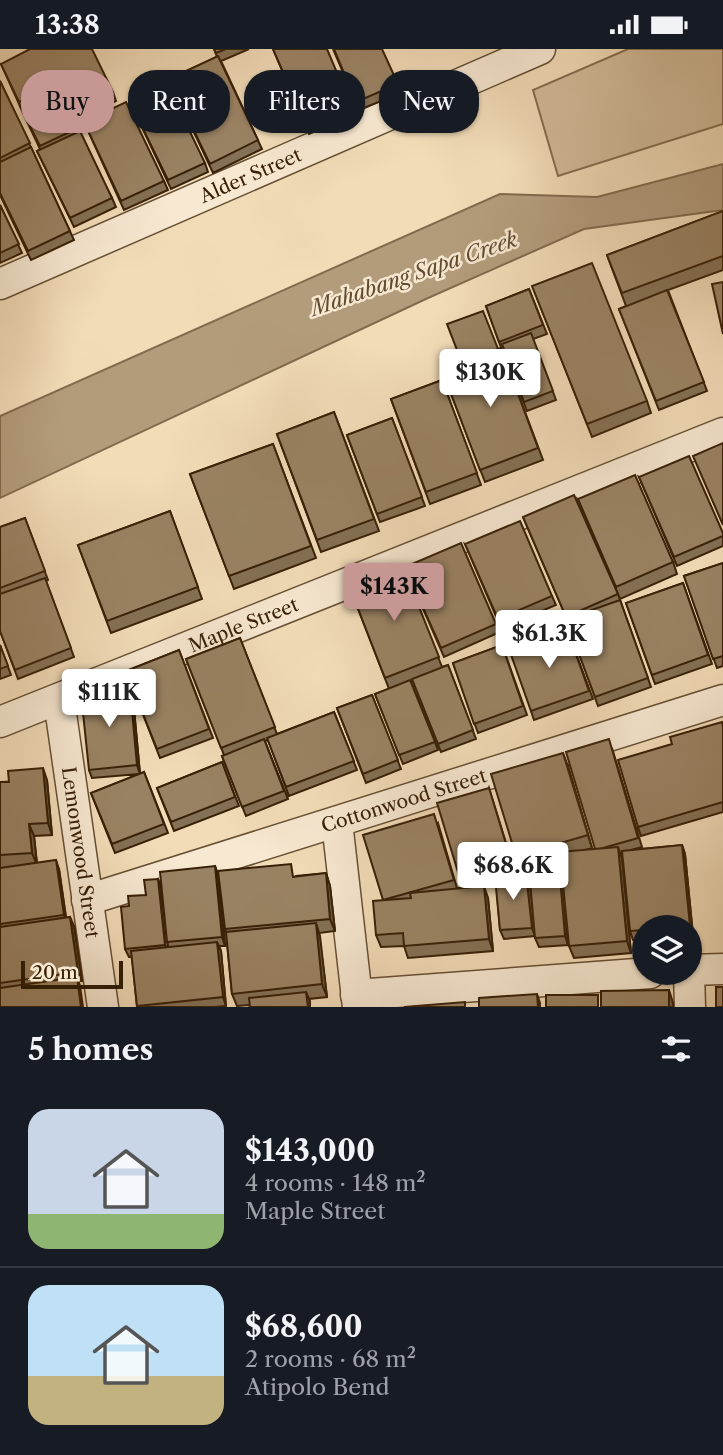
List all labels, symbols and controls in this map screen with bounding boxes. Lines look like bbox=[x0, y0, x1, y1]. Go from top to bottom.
text: 13:38 bbox=[35, 9, 100, 41]
chip: Buy bbox=[21, 70, 114, 133]
chip: Rent bbox=[128, 70, 230, 133]
chip: Filters bbox=[244, 70, 365, 133]
chip: New bbox=[379, 70, 479, 133]
street label: Alder Street bbox=[195, 143, 305, 208]
water label: Mahabang Sapa Creek bbox=[304, 226, 521, 322]
pin: $130K bbox=[441, 349, 539, 409]
text: $130K bbox=[455, 358, 525, 386]
pin: $143K bbox=[345, 563, 443, 623]
text: $143K bbox=[360, 572, 428, 600]
street label: Maple Street bbox=[185, 593, 302, 657]
pin: $61.3K bbox=[492, 611, 606, 670]
text: $61.3K bbox=[512, 619, 586, 647]
pin: $111K bbox=[60, 669, 158, 729]
text: $111K bbox=[78, 678, 140, 706]
street label: Cottonwood Street bbox=[318, 764, 490, 838]
street label: Lemonwood Street bbox=[57, 765, 104, 940]
pin: $68.6K bbox=[456, 843, 570, 902]
text: $68.6K bbox=[473, 851, 553, 879]
map controls bbox=[632, 915, 702, 985]
button: layers bbox=[632, 915, 702, 985]
scale bar bbox=[21, 958, 122, 990]
text: 20 m bbox=[32, 961, 78, 984]
icon: filters bbox=[657, 1030, 695, 1068]
text: 5 homes bbox=[28, 1031, 153, 1068]
text: $143,000 bbox=[245, 1132, 375, 1169]
icon: home bbox=[84, 1137, 168, 1221]
text: 4 rooms · 148 m² bbox=[245, 1169, 426, 1197]
text: Maple Street bbox=[245, 1197, 385, 1225]
text: $68,600 bbox=[245, 1308, 363, 1345]
icon: home bbox=[84, 1313, 168, 1397]
text: 2 rooms · 68 m² bbox=[245, 1345, 416, 1373]
text: Atipolo Bend bbox=[245, 1373, 390, 1401]

